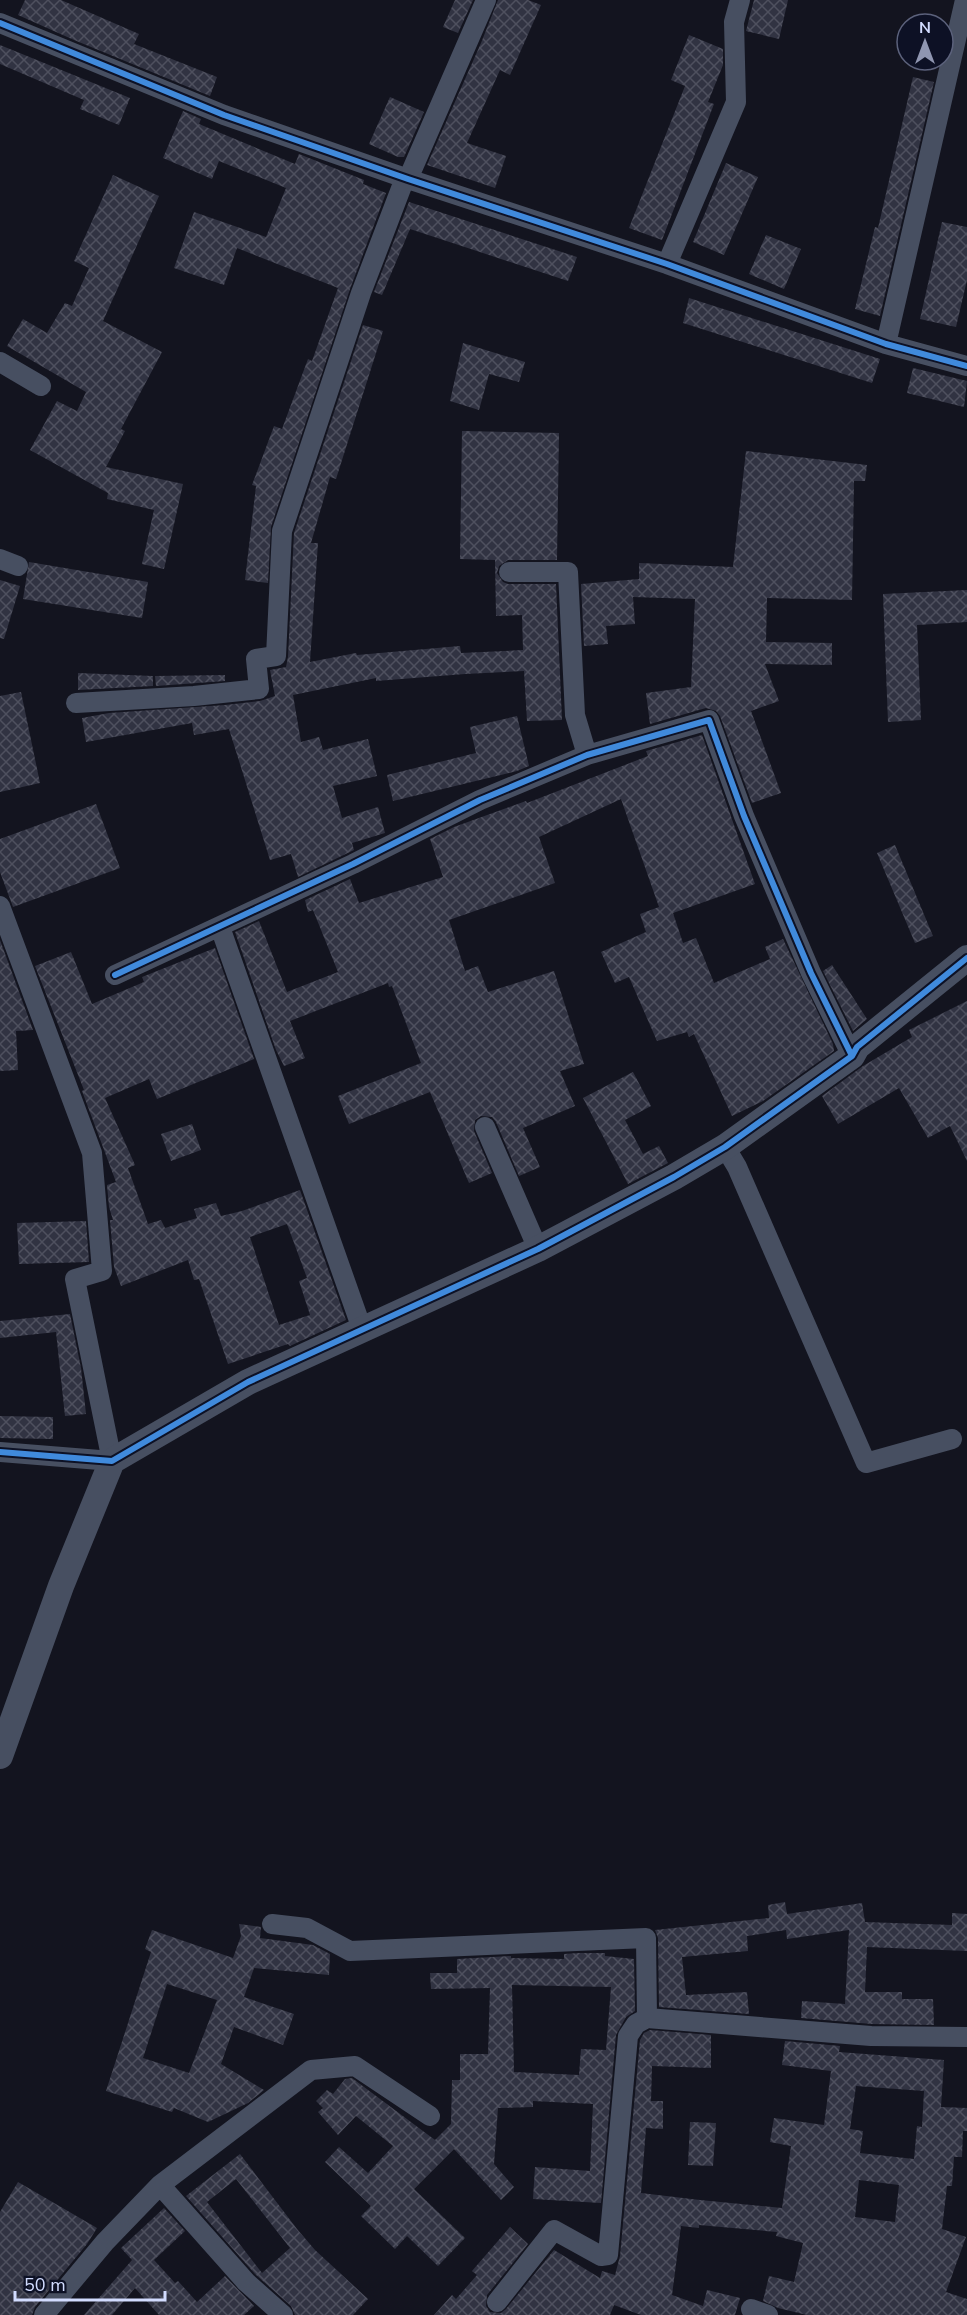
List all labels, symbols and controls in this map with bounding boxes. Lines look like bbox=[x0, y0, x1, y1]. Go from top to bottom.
north arrow bbox=[895, 12, 955, 72]
text: N bbox=[919, 17, 931, 39]
scale bar bbox=[15, 2264, 165, 2302]
text: 50 m bbox=[24, 2273, 66, 2297]

